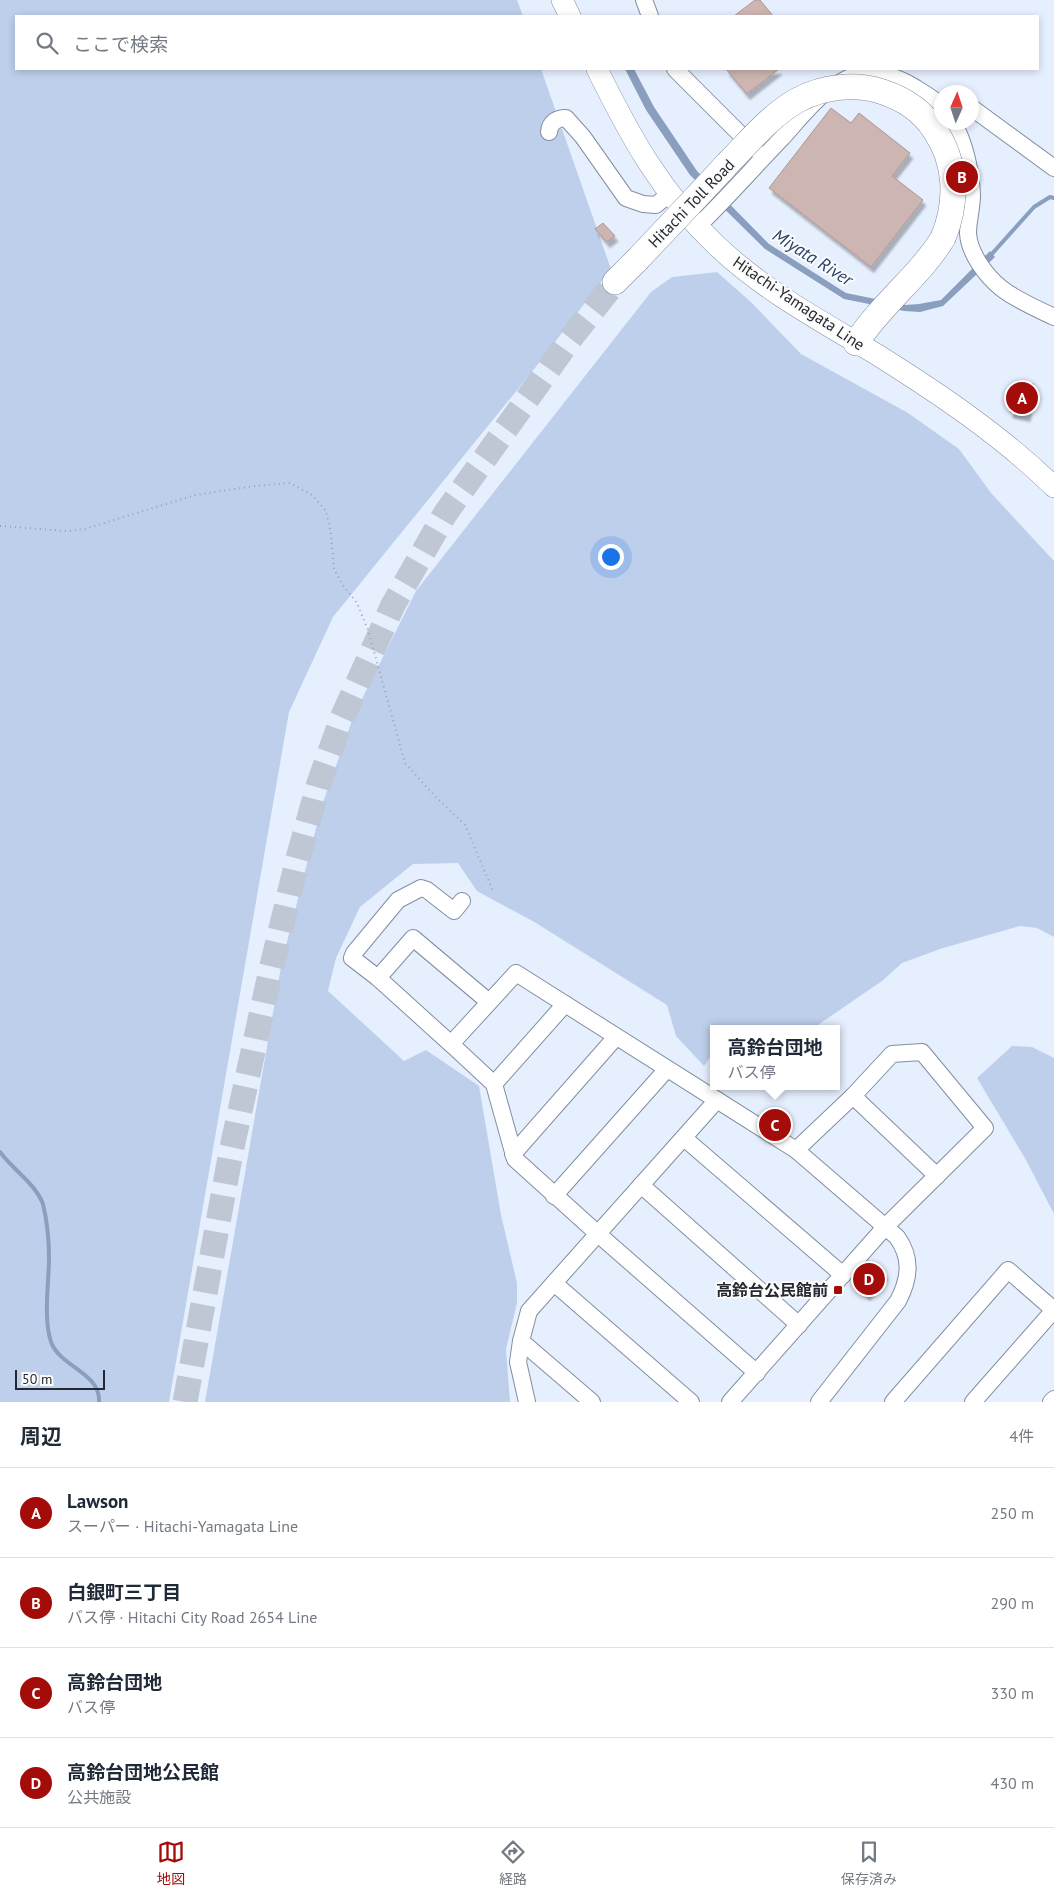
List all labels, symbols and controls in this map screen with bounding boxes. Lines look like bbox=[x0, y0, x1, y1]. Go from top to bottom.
search box bbox=[15, 15, 1039, 70]
icon: search bbox=[33, 29, 61, 57]
text: ここで検索 bbox=[73, 32, 168, 56]
north arrow bbox=[934, 85, 979, 130]
street label: Hitachi Toll Road bbox=[644, 155, 738, 251]
pin: B bbox=[946, 158, 978, 196]
water label: Miyata River bbox=[769, 223, 858, 291]
street label: Hitachi-Yamagata Line bbox=[729, 252, 869, 354]
pin: A bbox=[1006, 379, 1038, 417]
your location bbox=[598, 544, 624, 570]
popup bbox=[710, 1025, 840, 1090]
text: 高鈴台団地 bbox=[727, 1035, 823, 1059]
text: バス停 bbox=[727, 1062, 776, 1082]
pin: C bbox=[759, 1106, 791, 1144]
pin: D bbox=[853, 1260, 885, 1298]
place label: 高鈴台公民館前 bbox=[716, 1280, 828, 1300]
marker: 高鈴台公民館前 bbox=[832, 1284, 844, 1296]
scale bar bbox=[15, 1367, 105, 1390]
text: 50 m bbox=[22, 1370, 52, 1388]
text: 周辺 bbox=[20, 1423, 62, 1450]
text: 4件 bbox=[1009, 1426, 1034, 1446]
text: Lawson bbox=[67, 1489, 128, 1513]
text: A bbox=[31, 1503, 41, 1523]
text: 250 m bbox=[991, 1503, 1034, 1523]
text: スーパー · Hitachi-Yamagata Line bbox=[67, 1516, 298, 1536]
text: 白銀町三丁目 bbox=[67, 1580, 181, 1604]
text: B bbox=[31, 1593, 41, 1613]
text: 290 m bbox=[991, 1593, 1034, 1613]
text: バス停 · Hitachi City Road 2654 Line bbox=[67, 1607, 317, 1627]
text: 高鈴台団地 bbox=[67, 1670, 162, 1694]
text: C bbox=[32, 1683, 40, 1703]
text: 330 m bbox=[991, 1683, 1034, 1703]
text: バス停 bbox=[67, 1697, 115, 1717]
text: 高鈴台団地公民館 bbox=[67, 1760, 219, 1784]
text: D bbox=[31, 1773, 41, 1793]
text: 430 m bbox=[991, 1773, 1034, 1793]
text: 公共施設 bbox=[67, 1787, 131, 1807]
tab: 地図 bbox=[157, 1838, 185, 1888]
tab: 経路 bbox=[499, 1838, 527, 1888]
tab: 保存済み bbox=[841, 1838, 897, 1888]

